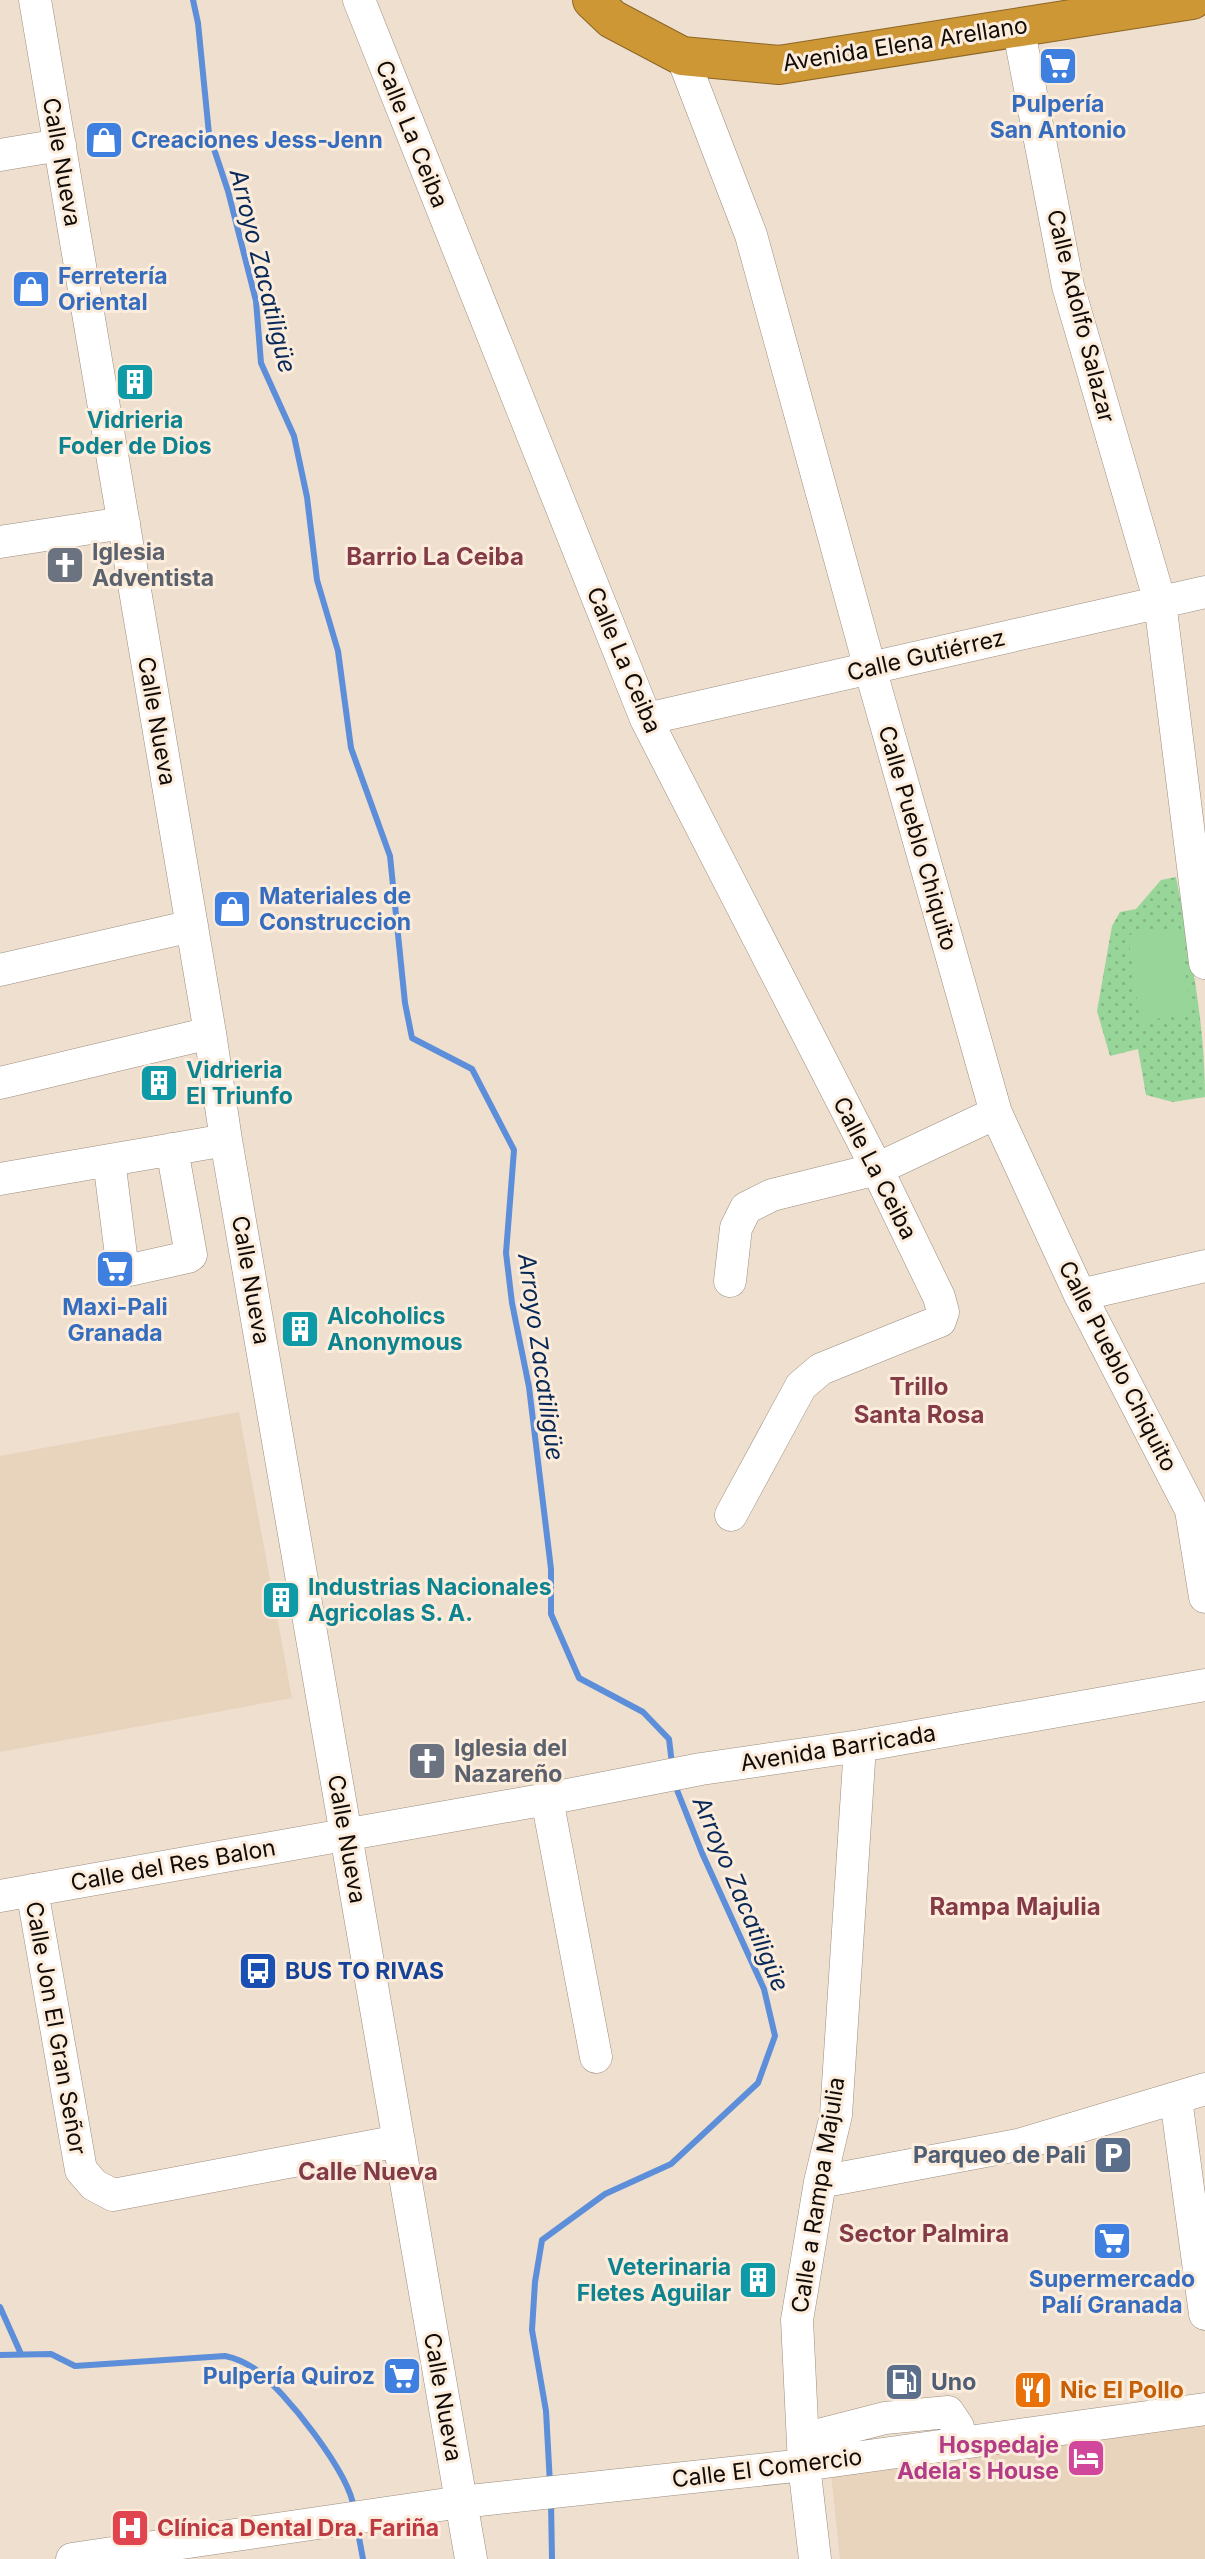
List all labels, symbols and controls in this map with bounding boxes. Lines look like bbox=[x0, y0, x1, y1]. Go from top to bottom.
street label: Avenida Elena Arellano bbox=[781, 11, 1029, 77]
supermarket icon: Pulpería San Antonio bbox=[1037, 45, 1079, 87]
street label: Calle La Ceiba bbox=[370, 56, 454, 212]
place label: Pulpería San Antonio bbox=[990, 90, 1126, 144]
street label: Calle Nueva bbox=[37, 95, 87, 229]
shop icon: Creaciones Jess-Jenn bbox=[83, 119, 125, 161]
place label: Creaciones Jess-Jenn bbox=[131, 126, 383, 154]
water label: Arroyo Zacatiligüe bbox=[223, 165, 302, 376]
street label: Calle Adolfo Salazar bbox=[1041, 207, 1121, 426]
place label: Ferretería Oriental bbox=[58, 262, 168, 316]
shop icon: Ferretería Oriental bbox=[10, 268, 52, 310]
building icon: Vidrieria Foder de Dios bbox=[114, 361, 156, 403]
place label: Vidrieria Foder de Dios bbox=[58, 406, 212, 460]
place label: Iglesia Adventista bbox=[92, 538, 214, 592]
district label: Barrio La Ceiba bbox=[346, 542, 524, 571]
church icon: Iglesia Adventista bbox=[44, 544, 86, 586]
street label: Calle La Ceiba bbox=[581, 583, 667, 737]
street label: Calle Gutiérrez bbox=[844, 623, 1008, 687]
street label: Calle Nueva bbox=[132, 654, 182, 788]
street label: Calle Pueblo Chiquito bbox=[872, 722, 964, 954]
place label: Materiales de Construccion bbox=[259, 882, 411, 936]
shop icon: Materiales de Construccion bbox=[211, 888, 253, 930]
place label: Vidrieria El Triunfo bbox=[186, 1056, 293, 1110]
building icon: Vidrieria El Triunfo bbox=[138, 1062, 180, 1104]
street label: Calle La Ceiba bbox=[827, 1092, 923, 1244]
street label: Calle Nueva bbox=[226, 1213, 276, 1347]
supermarket icon: Maxi-Pali Granada bbox=[94, 1248, 136, 1290]
water label: Arroyo Zacatiligüe bbox=[512, 1250, 570, 1463]
street label: Calle Pueblo Chiquito bbox=[1053, 1256, 1183, 1476]
place label: Maxi-Pali Granada bbox=[62, 1293, 168, 1347]
place label: Alcoholics Anonymous bbox=[327, 1302, 463, 1356]
building icon: Alcoholics Anonymous bbox=[279, 1308, 321, 1350]
district label: Trillo Santa Rosa bbox=[854, 1372, 984, 1429]
place label: Industrias Nacionales Agricolas S. A. bbox=[308, 1573, 552, 1627]
building icon: Industrias Nacionales Agricolas S. A. bbox=[260, 1579, 302, 1621]
street label: Avenida Barricada bbox=[738, 1719, 938, 1777]
place label: Iglesia del Nazareño bbox=[454, 1734, 567, 1788]
church icon: Iglesia del Nazareño bbox=[406, 1740, 448, 1782]
street label: Calle Nueva bbox=[322, 1772, 372, 1906]
water label: Arroyo Zacatiligüe bbox=[686, 1791, 795, 1996]
street label: Calle del Res Balon bbox=[68, 1833, 278, 1897]
district label: Rampa Majulia bbox=[929, 1892, 1101, 1921]
street label: Calle Jon El Gran Señor bbox=[20, 1899, 92, 2157]
bus stop icon: BUS TO RIVAS bbox=[237, 1950, 279, 1992]
place label: BUS TO RIVAS bbox=[285, 1957, 444, 1985]
street label: Calle a Rampa Majulia bbox=[786, 2075, 850, 2315]
parking icon: Parqueo de Pali bbox=[1092, 2134, 1134, 2176]
place label: Parqueo de Pali bbox=[913, 2141, 1086, 2169]
district label: Calle Nueva bbox=[298, 2157, 438, 2186]
district label: Sector Palmira bbox=[839, 2219, 1009, 2248]
supermarket icon: Supermercado Palí Granada bbox=[1091, 2220, 1133, 2262]
place label: Veterinaria Fletes Aguilar bbox=[577, 2253, 731, 2307]
building icon: Veterinaria Fletes Aguilar bbox=[737, 2259, 779, 2301]
place label: Supermercado Palí Granada bbox=[1029, 2265, 1195, 2319]
street label: Calle Nueva bbox=[418, 2330, 468, 2464]
supermarket icon: Pulpería Quiroz bbox=[381, 2355, 423, 2397]
fuel station icon: Uno bbox=[883, 2361, 925, 2403]
place label: Pulpería Quiroz bbox=[203, 2362, 375, 2390]
place label: Uno bbox=[931, 2368, 976, 2396]
restaurant icon: Nic El Pollo bbox=[1012, 2369, 1054, 2411]
place label: Nic El Pollo bbox=[1060, 2376, 1184, 2404]
place label: Hospedaje Adela's House bbox=[897, 2431, 1059, 2485]
hotel icon: Hospedaje Adela's House bbox=[1065, 2437, 1107, 2479]
street label: Calle El Comercio bbox=[670, 2442, 864, 2494]
hospital icon: Clínica Dental Dra. Fariña bbox=[109, 2507, 151, 2549]
place label: Clínica Dental Dra. Fariña bbox=[157, 2514, 439, 2542]

